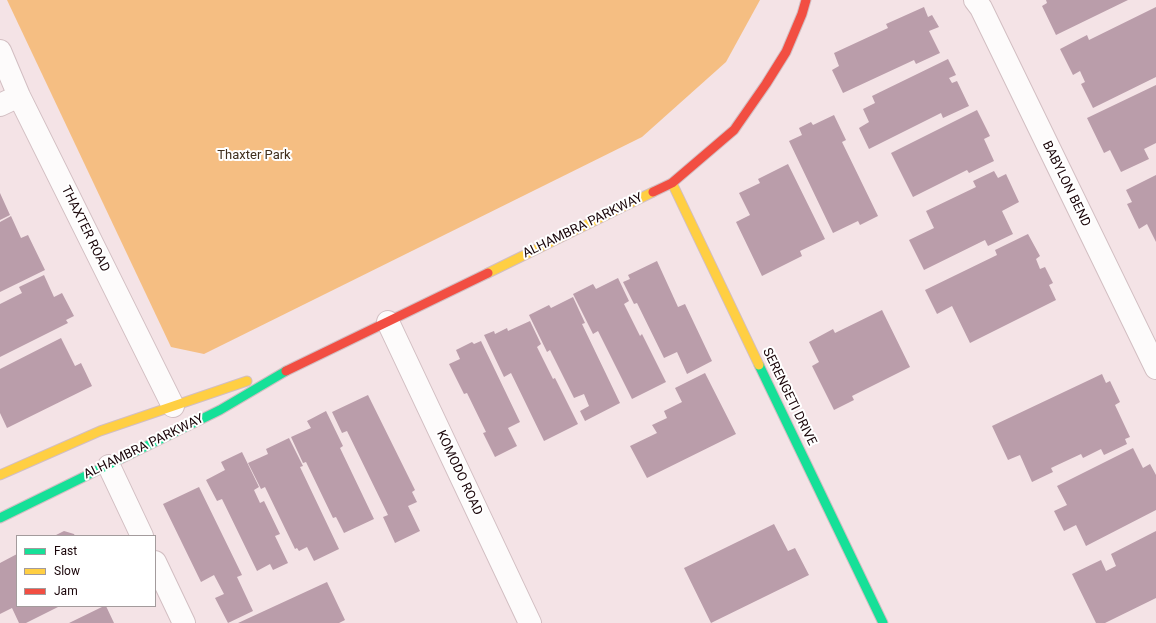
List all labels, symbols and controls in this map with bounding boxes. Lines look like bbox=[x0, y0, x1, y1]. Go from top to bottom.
street label: BABYLON BEND bbox=[1039, 139, 1093, 229]
park label: Thaxter Park bbox=[217, 148, 291, 164]
street label: THAXTER ROAD bbox=[57, 183, 113, 275]
street label: ALHAMBRA PARKWAY bbox=[521, 190, 645, 262]
street label: SERENGETI DRIVE bbox=[759, 346, 819, 448]
street label: ALHAMBRA PARKWAY bbox=[82, 411, 206, 483]
street label: KOMODO ROAD bbox=[433, 428, 485, 518]
legend bbox=[16, 535, 156, 607]
text: Fast bbox=[54, 544, 77, 558]
text: Slow bbox=[54, 564, 80, 578]
text: Jam bbox=[54, 584, 78, 598]

